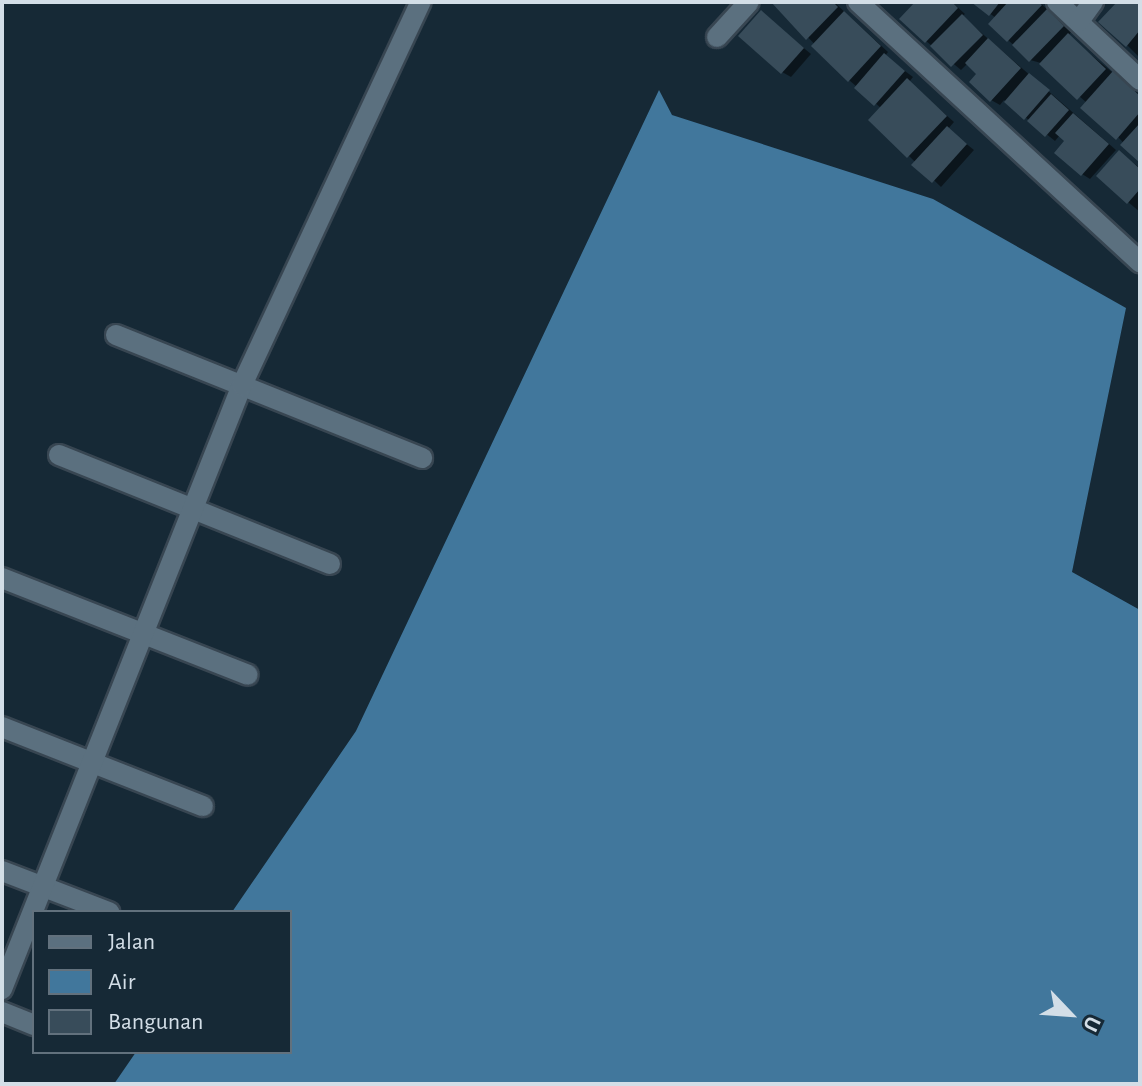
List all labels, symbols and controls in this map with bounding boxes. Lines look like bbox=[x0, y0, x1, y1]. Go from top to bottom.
legend bbox=[32, 910, 292, 1054]
text: Jalan bbox=[108, 930, 155, 954]
text: Air bbox=[108, 970, 135, 994]
north arrow bbox=[1030, 974, 1110, 1054]
text: Bangunan bbox=[108, 1010, 203, 1034]
text: U bbox=[1079, 1013, 1105, 1035]

